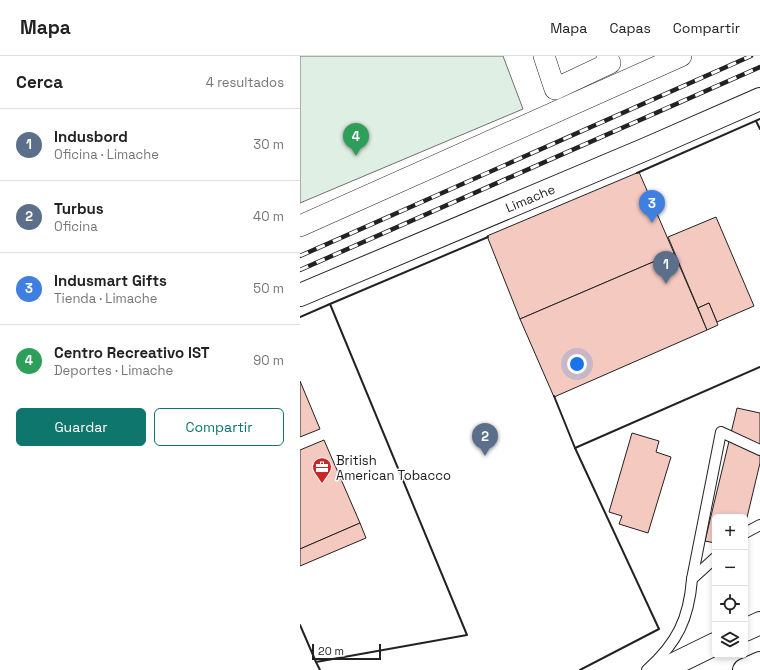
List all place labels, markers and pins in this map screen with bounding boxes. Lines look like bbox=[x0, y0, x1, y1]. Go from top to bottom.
pin: 4 bbox=[343, 123, 369, 156]
pin: 3 bbox=[639, 190, 665, 223]
pin: 1 bbox=[653, 251, 679, 284]
pin: 2 bbox=[472, 423, 498, 456]
place label: British American Tobacco bbox=[336, 452, 451, 484]
office icon: British American Tobacco bbox=[311, 456, 333, 484]

